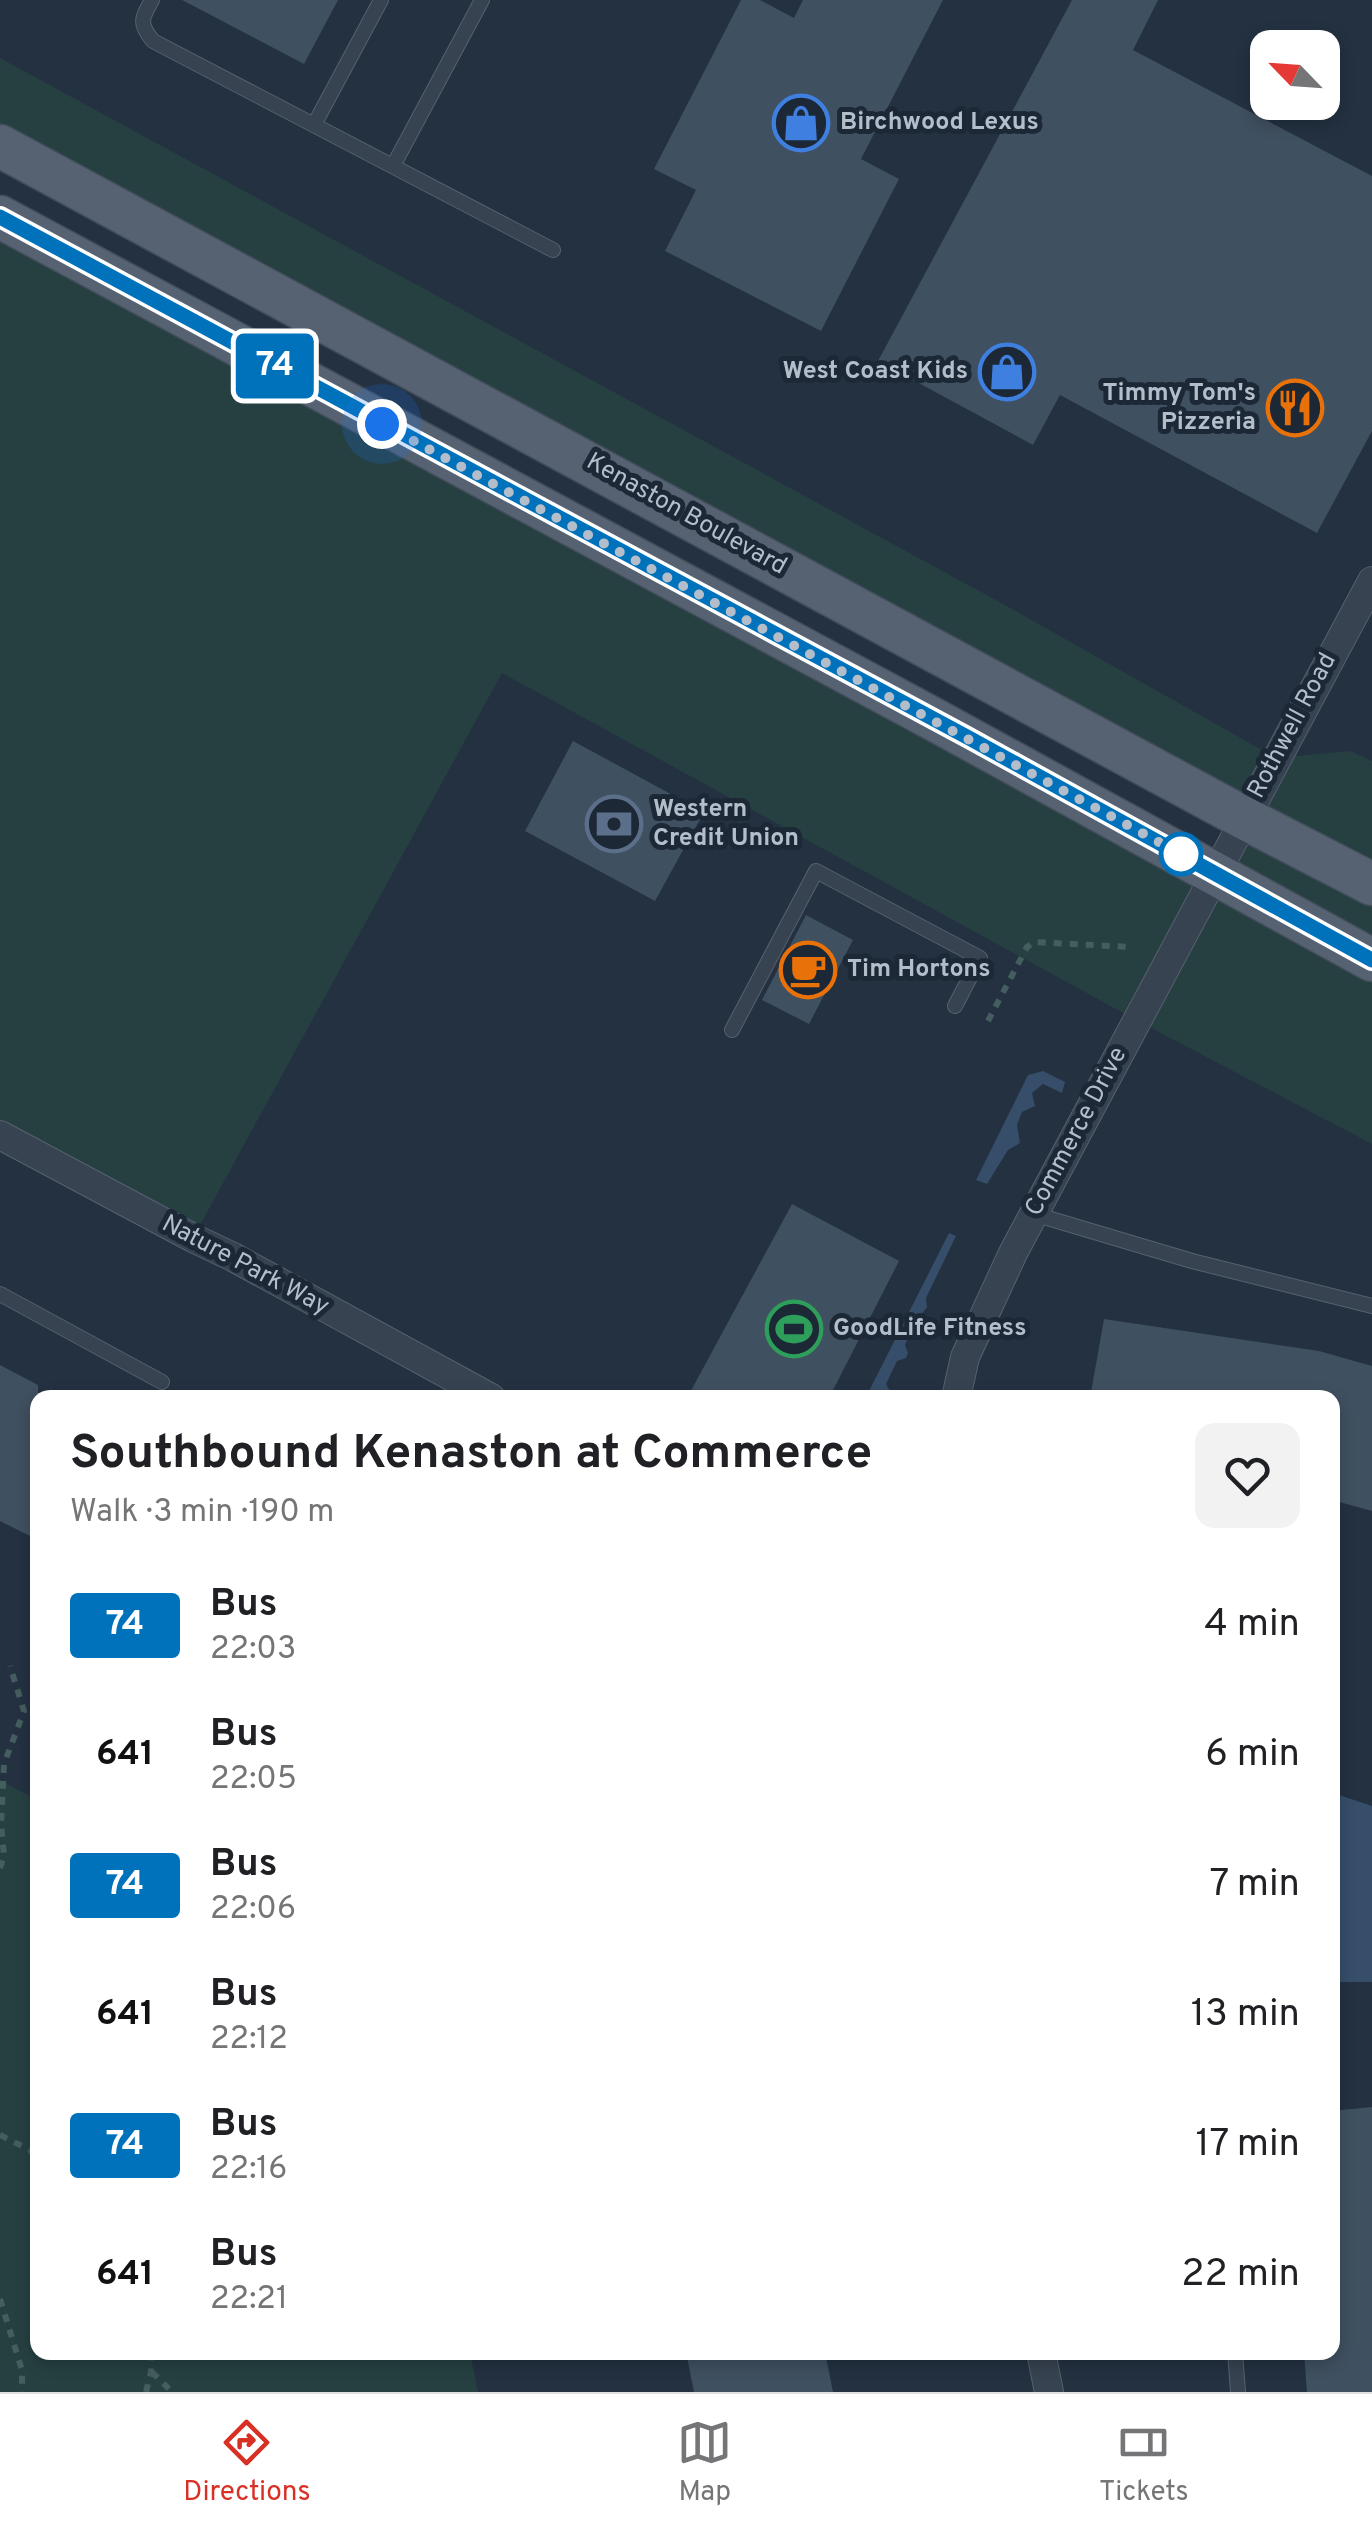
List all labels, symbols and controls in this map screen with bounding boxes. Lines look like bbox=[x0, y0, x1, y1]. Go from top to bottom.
north arrow bbox=[1250, 30, 1340, 120]
map controls bbox=[1250, 30, 1340, 120]
shop icon: Birchwood Lexus bbox=[771, 93, 831, 153]
place label: Birchwood Lexus bbox=[840, 107, 1039, 139]
line badge: 74 bbox=[230, 334, 320, 398]
shop icon: West Coast Kids bbox=[977, 342, 1037, 402]
text: 74 bbox=[256, 344, 294, 388]
place label: West Coast Kids bbox=[783, 356, 968, 388]
place label: Timmy Tom's Pizzeria bbox=[1102, 378, 1256, 439]
restaurant icon: Timmy Tom's Pizzeria bbox=[1265, 378, 1325, 438]
your location bbox=[357, 399, 407, 449]
street label: Kenaston Boulevard bbox=[580, 447, 792, 583]
street label: Rothwell Road bbox=[1241, 648, 1345, 804]
bank icon: Western Credit Union bbox=[584, 794, 644, 854]
place label: Western Credit Union bbox=[653, 794, 799, 855]
unlabelled marker bbox=[1160, 833, 1202, 875]
cafe icon: Tim Hortons bbox=[778, 940, 838, 1000]
place label: Tim Hortons bbox=[847, 954, 990, 986]
street label: Commerce Drive bbox=[1019, 1042, 1135, 1222]
street label: Nature Park Way bbox=[156, 1208, 334, 1324]
sports icon: GoodLife Fitness bbox=[764, 1299, 824, 1359]
place label: GoodLife Fitness bbox=[833, 1313, 1027, 1345]
button: heart bbox=[1195, 1423, 1300, 1528]
text: Southbound Kenaston at Commerce bbox=[70, 1425, 872, 1485]
text: Walk · 3 min · 190 m bbox=[70, 1493, 334, 1533]
text: Bus bbox=[210, 1581, 277, 1630]
text: 4 min bbox=[1204, 1601, 1300, 1650]
text: 74 bbox=[106, 1603, 144, 1647]
text: 22:03 bbox=[210, 1630, 296, 1670]
text: Bus bbox=[210, 1711, 277, 1760]
text: 6 min bbox=[1205, 1731, 1300, 1780]
text: 641 bbox=[96, 1733, 154, 1777]
text: 22:05 bbox=[210, 1760, 297, 1800]
text: Bus bbox=[210, 1841, 277, 1890]
text: 7 min bbox=[1210, 1861, 1300, 1910]
text: 74 bbox=[106, 1863, 144, 1907]
text: 22:06 bbox=[210, 1890, 296, 1930]
text: Bus bbox=[210, 1971, 277, 2020]
text: 13 min bbox=[1191, 1991, 1300, 2040]
text: 641 bbox=[96, 1993, 154, 2037]
text: 22:12 bbox=[210, 2020, 288, 2060]
text: Bus bbox=[210, 2101, 277, 2150]
text: 17 min bbox=[1195, 2121, 1300, 2170]
text: 74 bbox=[106, 2123, 144, 2167]
text: 22:16 bbox=[210, 2150, 287, 2190]
text: Bus bbox=[210, 2231, 277, 2280]
text: 22 min bbox=[1181, 2251, 1300, 2300]
text: 641 bbox=[96, 2253, 154, 2297]
text: 22:21 bbox=[210, 2280, 288, 2320]
tab: Directions bbox=[183, 2415, 311, 2511]
tab: Map bbox=[677, 2415, 732, 2511]
tab: Tickets bbox=[1099, 2415, 1189, 2511]

